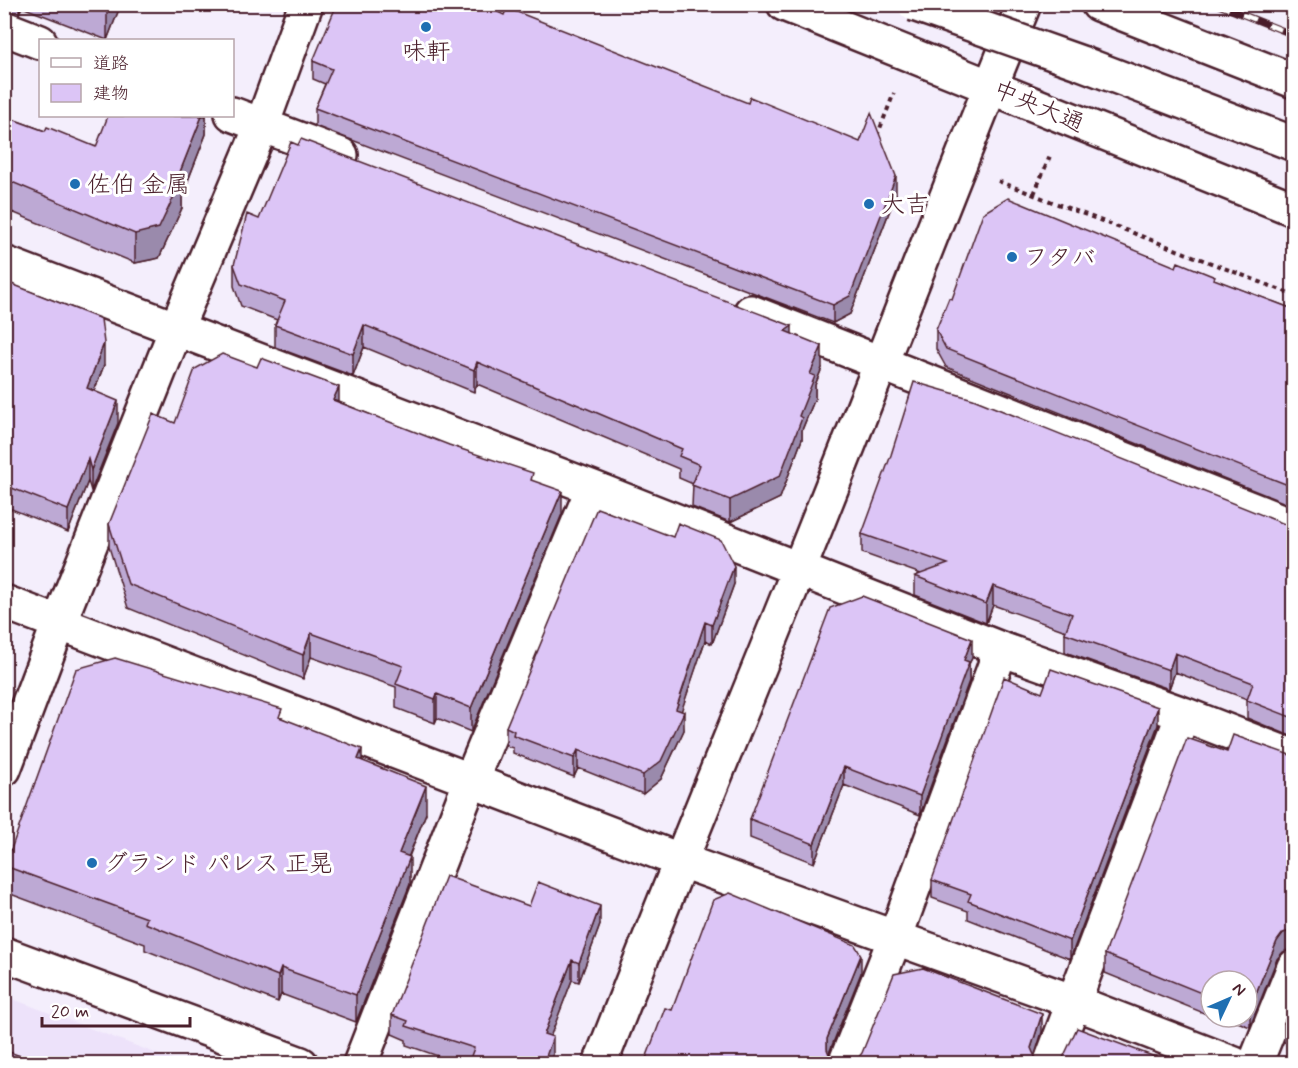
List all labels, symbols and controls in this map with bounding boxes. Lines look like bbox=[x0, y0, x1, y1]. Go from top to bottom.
marker: 味軒 bbox=[419, 20, 433, 34]
place label: 味軒 bbox=[402, 37, 450, 68]
legend bbox=[39, 39, 234, 117]
text: 道路 bbox=[93, 52, 129, 76]
street label: 中央大通 bbox=[988, 74, 1089, 140]
text: 建物 bbox=[93, 82, 129, 106]
place label: 佐伯 金属 bbox=[87, 170, 189, 201]
marker: 佐伯 金属 bbox=[68, 177, 82, 191]
place label: 大吉 bbox=[881, 190, 929, 221]
marker: 大吉 bbox=[862, 197, 876, 211]
place label: フタバ bbox=[1024, 243, 1096, 274]
marker: フタバ bbox=[1005, 250, 1019, 264]
place label: グランド パレス 正晃 bbox=[104, 849, 333, 880]
marker: グランド パレス 正晃 bbox=[85, 856, 99, 870]
north arrow bbox=[1199, 969, 1259, 1029]
text: N bbox=[1227, 978, 1250, 1001]
scale bar bbox=[42, 990, 190, 1028]
text: 20 m bbox=[51, 1000, 89, 1024]

